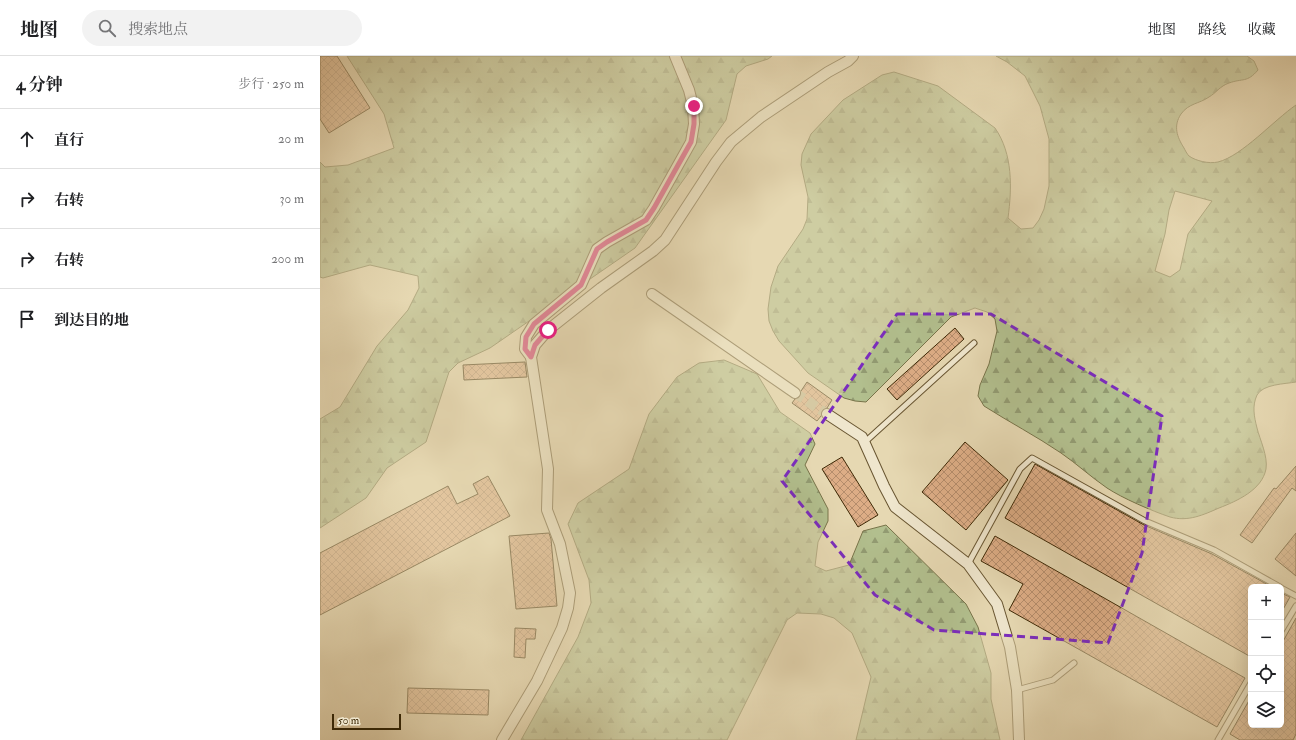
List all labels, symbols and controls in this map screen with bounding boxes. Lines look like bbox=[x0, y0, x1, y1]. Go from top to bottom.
search box bbox=[82, 10, 362, 46]
icon: search bbox=[96, 17, 118, 39]
text: 地图 bbox=[20, 18, 58, 42]
text: 搜索地点 bbox=[128, 20, 188, 39]
text: 地图 bbox=[1148, 21, 1176, 38]
text: 路线 bbox=[1198, 21, 1226, 38]
text: 收藏 bbox=[1248, 21, 1276, 38]
text: 4 分钟 bbox=[16, 74, 63, 95]
text: 步行 · 250 m bbox=[238, 76, 304, 92]
route end bbox=[685, 97, 703, 115]
icon: ahead bbox=[16, 128, 38, 150]
text: 直行 bbox=[54, 131, 84, 150]
text: 20 m bbox=[278, 131, 304, 147]
icon: right bbox=[16, 188, 38, 210]
text: 右转 bbox=[54, 191, 84, 210]
text: 30 m bbox=[280, 191, 304, 207]
icon: right bbox=[16, 248, 38, 270]
text: 右转 bbox=[54, 251, 84, 270]
text: 200 m bbox=[271, 251, 304, 267]
icon: arrive bbox=[16, 308, 38, 330]
text: 到达目的地 bbox=[54, 311, 129, 330]
route start bbox=[539, 321, 557, 339]
map controls bbox=[1248, 584, 1284, 728]
button: + bbox=[1248, 584, 1284, 620]
button: − bbox=[1248, 620, 1284, 656]
button: locate bbox=[1248, 656, 1284, 692]
button: layers bbox=[1248, 692, 1284, 728]
scale bar bbox=[332, 712, 401, 731]
text: 50 m bbox=[338, 714, 359, 727]

